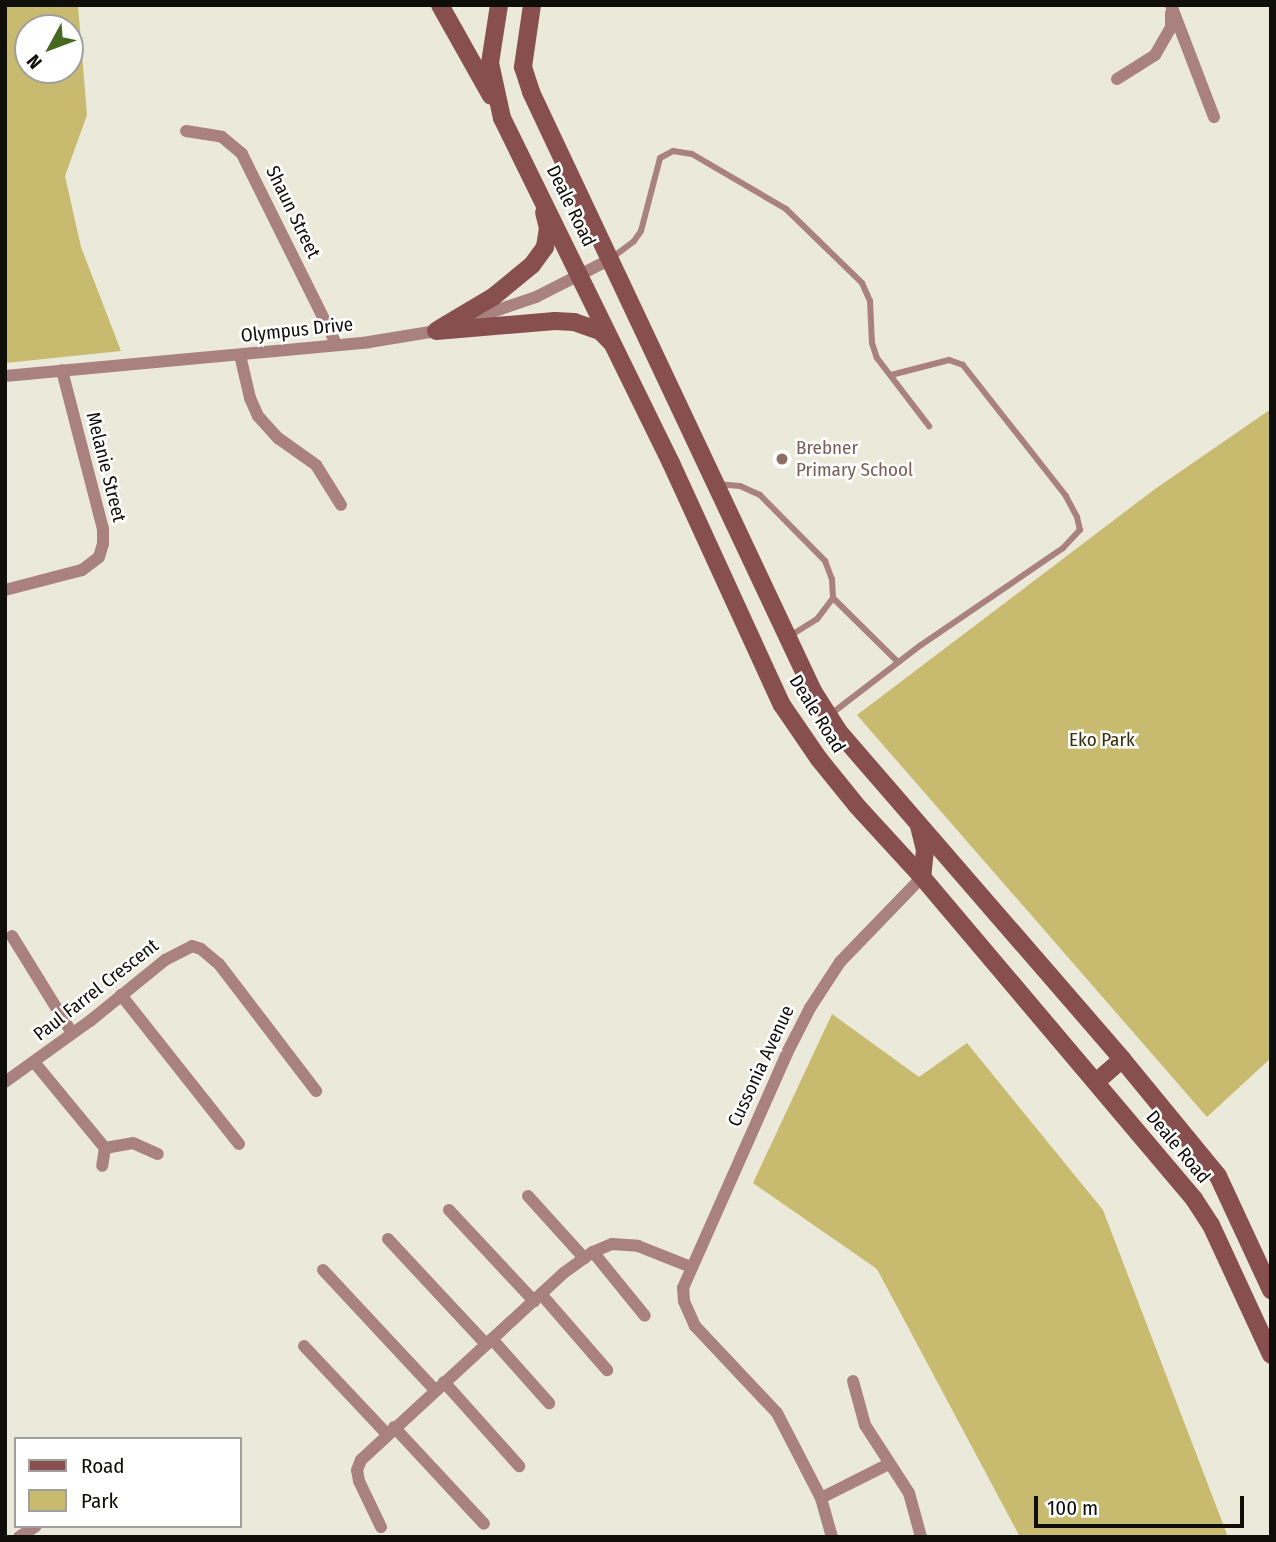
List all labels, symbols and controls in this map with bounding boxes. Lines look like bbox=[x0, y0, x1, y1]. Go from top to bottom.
north arrow bbox=[14, 14, 84, 84]
text: N bbox=[22, 50, 47, 74]
street label: Shaun Street bbox=[261, 162, 325, 262]
street label: Deale Road bbox=[542, 162, 600, 250]
street label: Olympus Drive bbox=[240, 313, 354, 347]
street label: Melanie Street bbox=[81, 410, 131, 524]
place label: Brebner Primary School bbox=[796, 437, 913, 481]
marker: Brebner Primary School bbox=[774, 451, 790, 467]
street label: Deale Road bbox=[784, 671, 850, 757]
park label: Eko Park bbox=[1069, 729, 1135, 751]
street label: Paul Farrel Crescent bbox=[29, 934, 163, 1046]
street label: Cussonia Avenue bbox=[723, 1002, 799, 1130]
street label: Deale Road bbox=[1141, 1106, 1215, 1188]
legend bbox=[14, 1437, 242, 1528]
text: Road bbox=[81, 1453, 125, 1479]
scale bar bbox=[1038, 1482, 1248, 1526]
text: Park bbox=[81, 1488, 118, 1514]
text: 100 m bbox=[1047, 1495, 1098, 1521]

